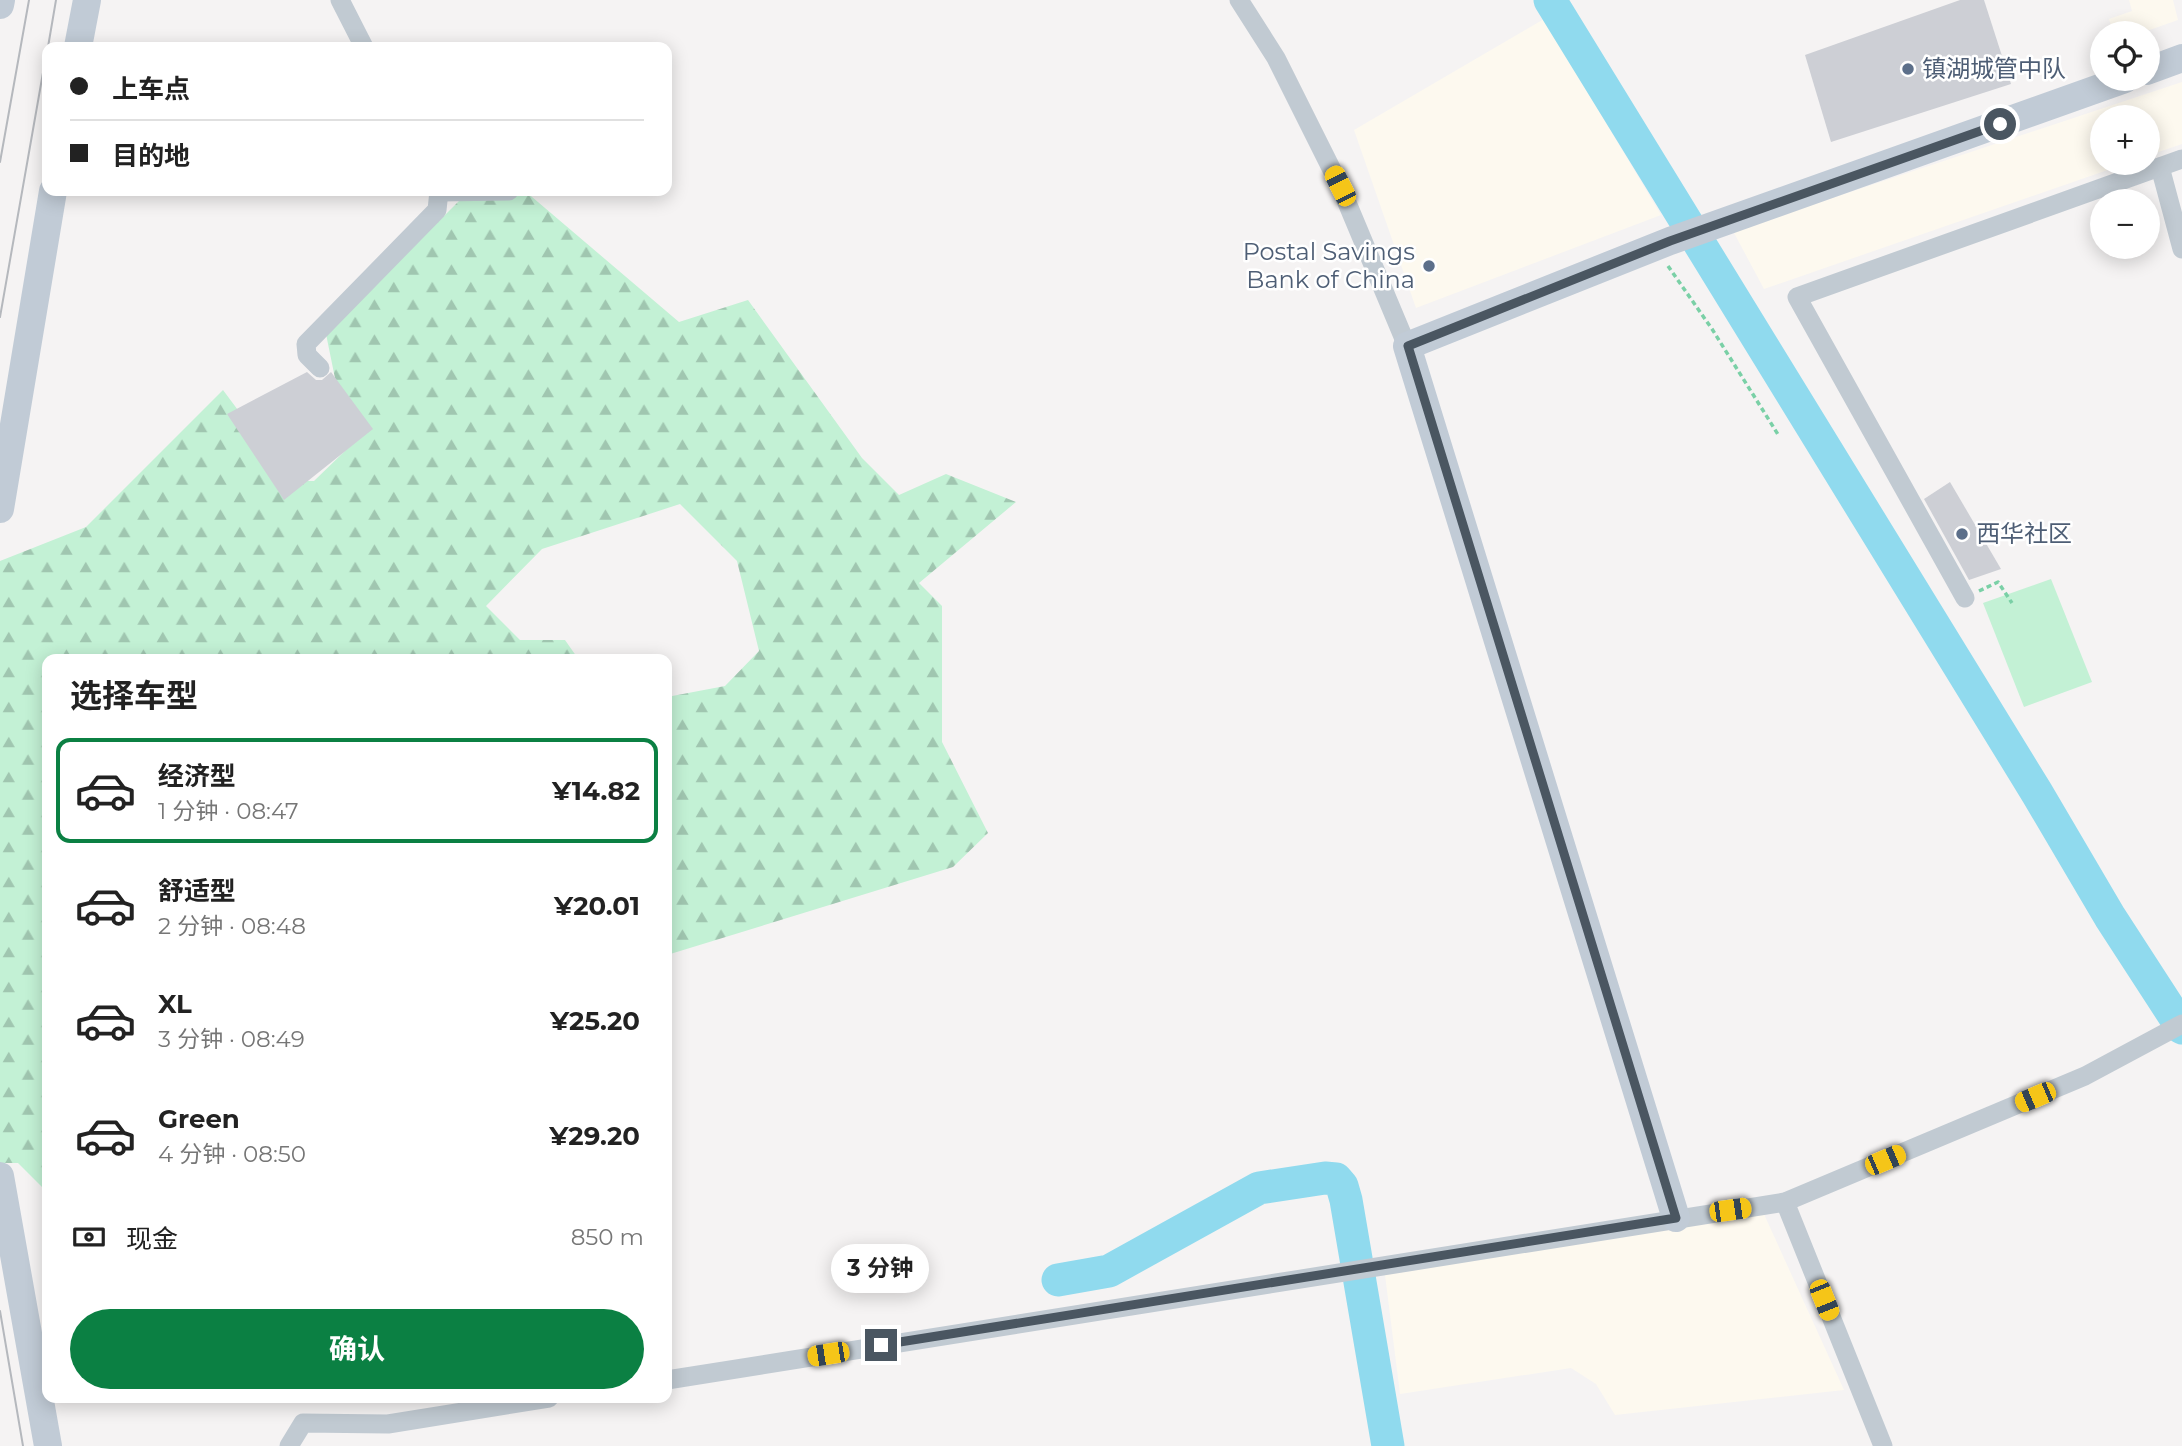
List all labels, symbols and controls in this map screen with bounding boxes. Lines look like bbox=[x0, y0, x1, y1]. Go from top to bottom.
map controls bbox=[2090, 21, 2160, 259]
button: locate bbox=[2090, 21, 2160, 91]
place label: 镇湖城管中队 bbox=[1922, 54, 2066, 83]
marker: 镇湖城管中队 bbox=[1900, 61, 1916, 77]
text: 上车点 bbox=[112, 73, 190, 105]
button: + bbox=[2090, 105, 2160, 175]
route start bbox=[1984, 108, 2016, 140]
text: 目的地 bbox=[112, 140, 190, 172]
car bbox=[1322, 163, 1359, 209]
button: − bbox=[2090, 189, 2160, 259]
place label: Postal Savings Bank of China bbox=[1243, 237, 1415, 294]
marker: Postal Savings Bank of China bbox=[1421, 258, 1437, 274]
place label: 西华社区 bbox=[1976, 519, 2072, 548]
marker: 西华社区 bbox=[1954, 526, 1970, 542]
text: 选择车型 bbox=[70, 676, 198, 715]
icon: car bbox=[74, 759, 137, 822]
text: 经济型 bbox=[158, 760, 236, 792]
text: ¥14.82 bbox=[552, 775, 640, 807]
text: 1 分钟 · 08:47 bbox=[158, 797, 299, 825]
icon: car bbox=[74, 874, 137, 937]
text: 舒适型 bbox=[158, 875, 236, 907]
text: ¥20.01 bbox=[554, 890, 640, 922]
text: 2 分钟 · 08:48 bbox=[158, 912, 306, 940]
text: XL bbox=[158, 988, 192, 1020]
icon: car bbox=[74, 989, 137, 1052]
text: ¥25.20 bbox=[550, 1005, 640, 1037]
text: 3 分钟 · 08:49 bbox=[158, 1025, 305, 1053]
car bbox=[2012, 1079, 2059, 1115]
text: Green bbox=[158, 1103, 240, 1135]
icon: car bbox=[74, 1104, 137, 1167]
text: ¥29.20 bbox=[549, 1120, 640, 1152]
text: 4 分钟 · 08:50 bbox=[158, 1140, 306, 1168]
car bbox=[1862, 1142, 1909, 1178]
car bbox=[1708, 1197, 1753, 1223]
icon: cash bbox=[70, 1218, 108, 1256]
text: 现金 bbox=[126, 1223, 178, 1255]
text: 850 m bbox=[571, 1223, 644, 1251]
callout: 3 分钟 bbox=[832, 1244, 930, 1292]
text: 3 分钟 bbox=[847, 1254, 913, 1282]
car bbox=[1807, 1277, 1842, 1323]
button: 确认 bbox=[70, 1309, 644, 1389]
route end bbox=[865, 1329, 897, 1361]
car bbox=[806, 1340, 851, 1368]

